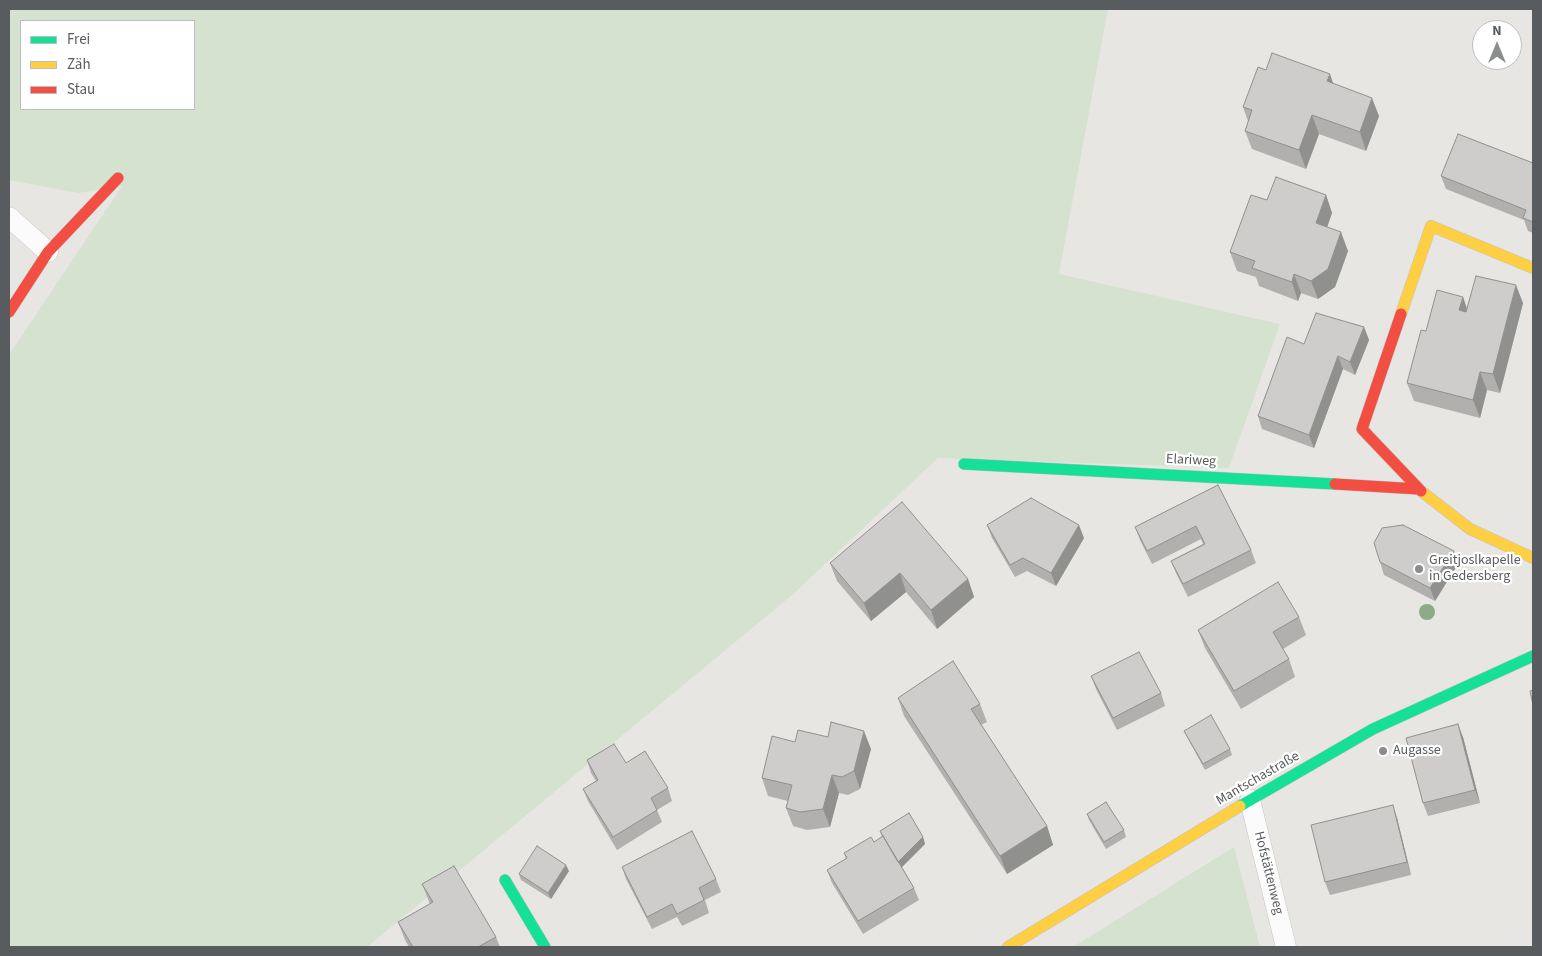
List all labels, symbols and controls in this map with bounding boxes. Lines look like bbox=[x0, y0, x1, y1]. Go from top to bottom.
legend bbox=[20, 20, 195, 110]
north arrow bbox=[1472, 20, 1522, 70]
text: N bbox=[1492, 21, 1502, 41]
text: Frei bbox=[67, 29, 90, 50]
text: Zäh bbox=[67, 54, 91, 75]
text: Stau bbox=[67, 79, 95, 100]
street label: Elariweg bbox=[1166, 451, 1216, 471]
place label: Greitjoslkapelle in Gedersberg bbox=[1429, 553, 1521, 586]
marker: Greitjoslkapelle in Gedersberg bbox=[1413, 563, 1425, 575]
place label: Augasse bbox=[1393, 743, 1441, 759]
marker: Augasse bbox=[1377, 745, 1389, 757]
street label: Mantschastraße bbox=[1213, 748, 1303, 810]
street label: Hofstättenweg bbox=[1250, 830, 1286, 916]

